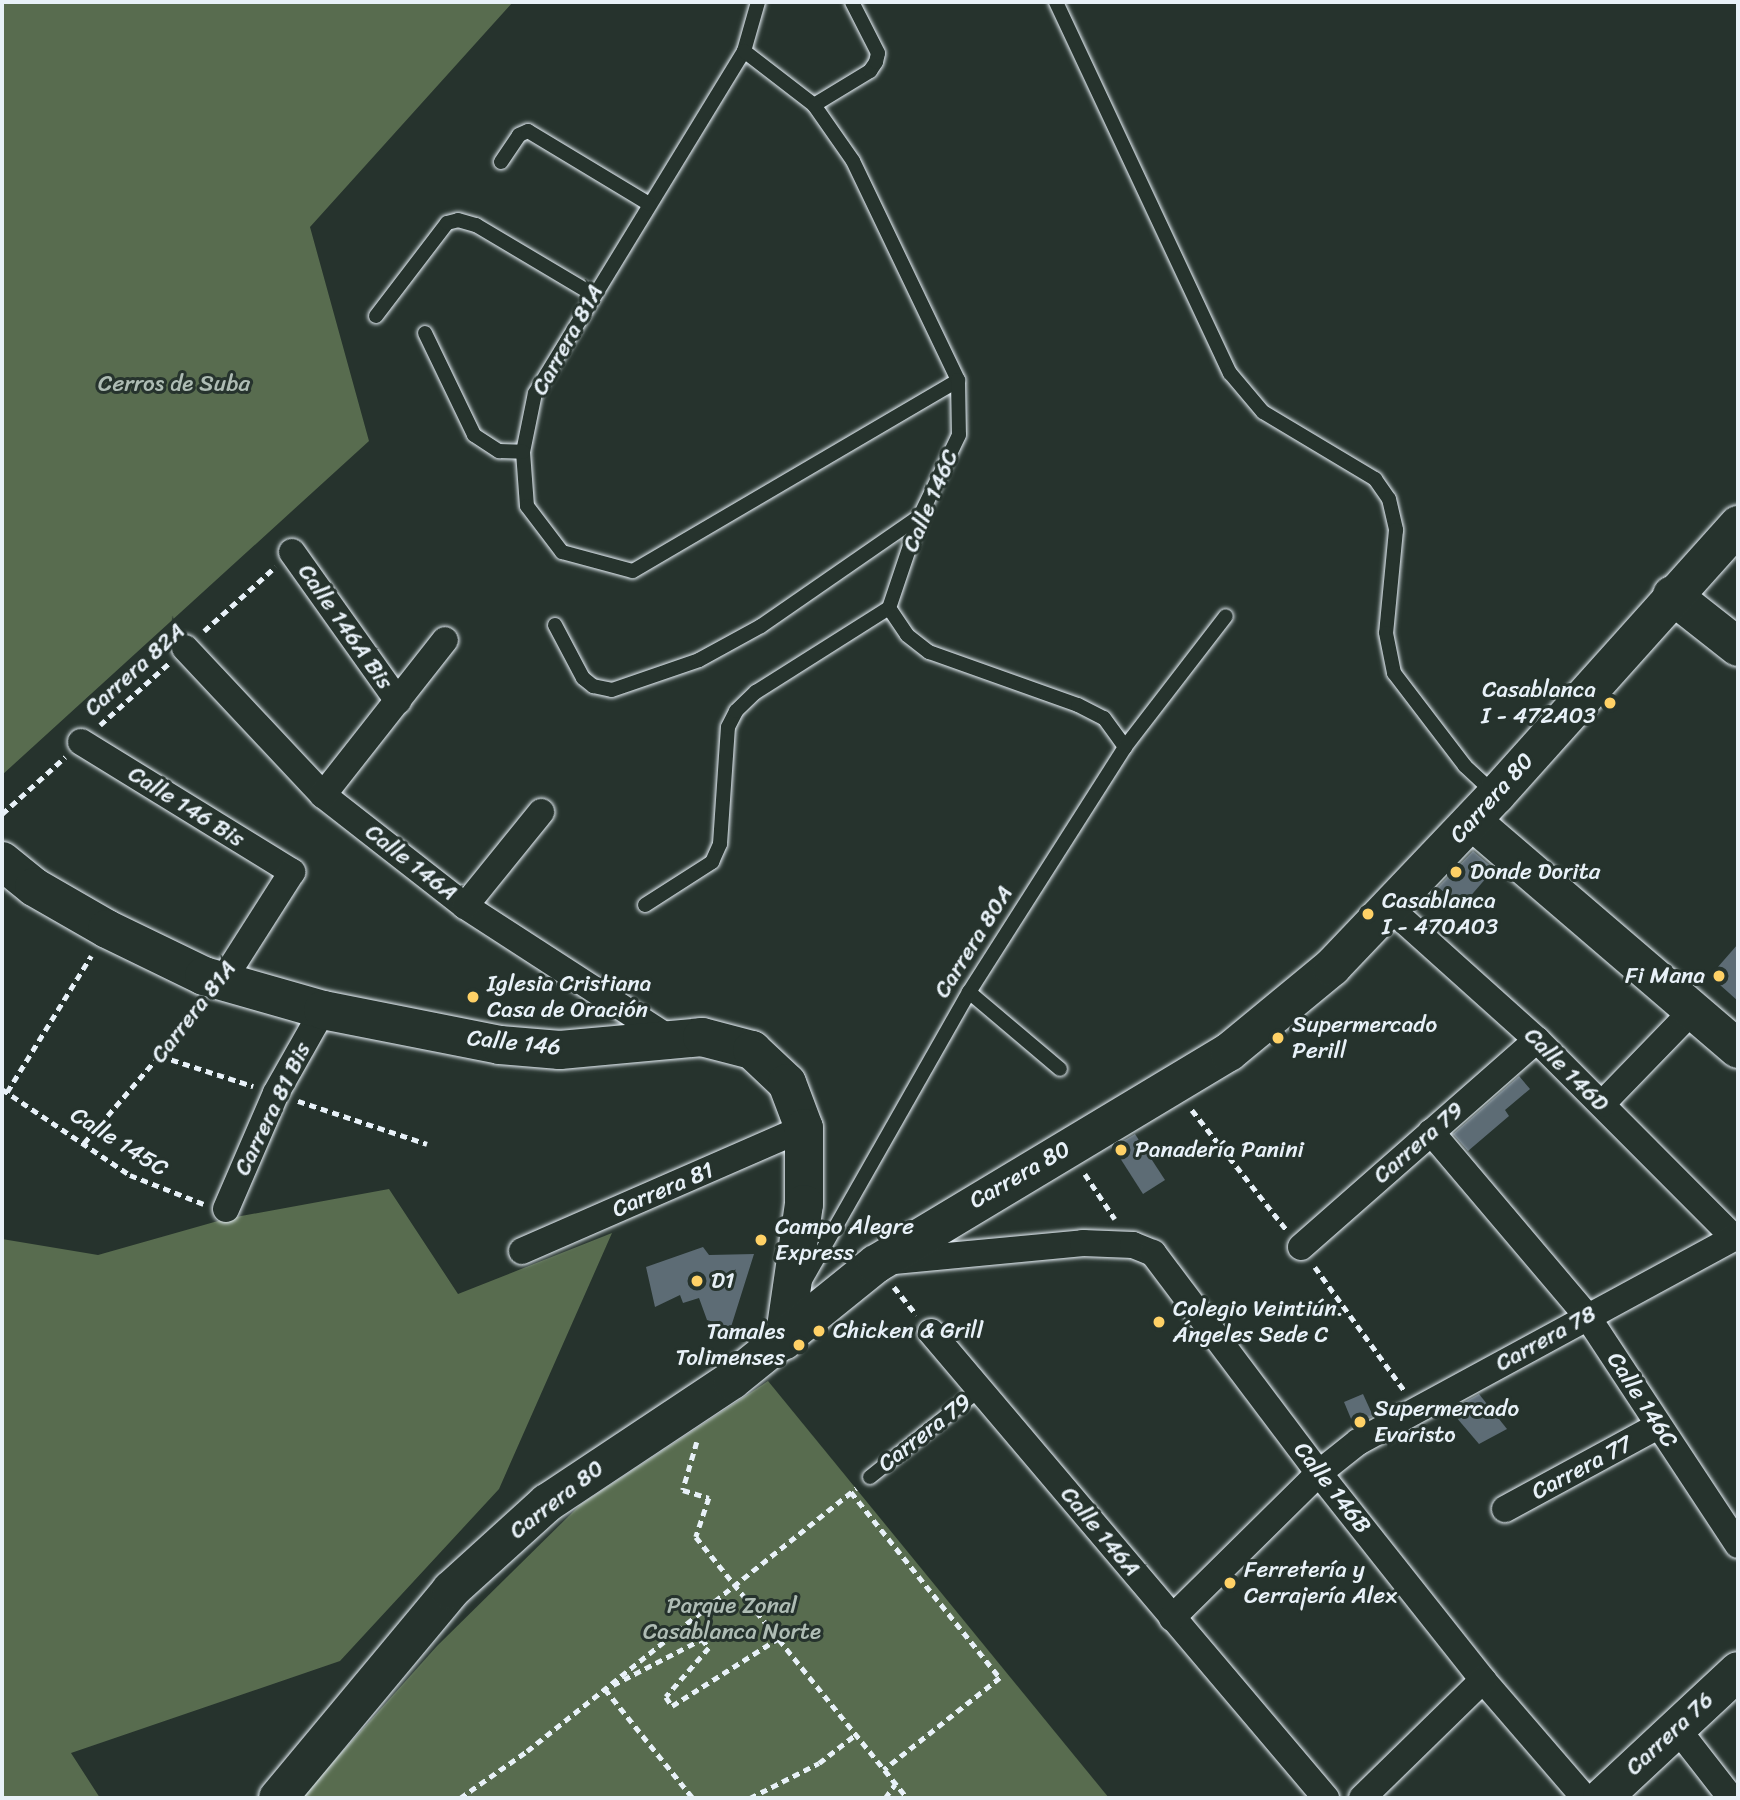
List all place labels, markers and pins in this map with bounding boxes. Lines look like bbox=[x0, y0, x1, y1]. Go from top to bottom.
place label: Casablanca I - 472A03 bbox=[1481, 676, 1596, 730]
marker: Casablanca I - 472A03 bbox=[1602, 695, 1618, 711]
place label: Donde Dorita bbox=[1470, 858, 1601, 886]
marker: Donde Dorita bbox=[1448, 864, 1464, 880]
place label: Casablanca I - 470A03 bbox=[1382, 887, 1498, 941]
marker: Casablanca I - 470A03 bbox=[1360, 906, 1376, 922]
place label: Fi Mana bbox=[1626, 962, 1705, 990]
marker: Fi Mana bbox=[1711, 968, 1727, 984]
place label: Iglesia Cristiana Casa de Oración bbox=[487, 970, 651, 1024]
marker: Iglesia Cristiana Casa de Oración bbox=[465, 989, 481, 1005]
place label: Supermercado Perill bbox=[1292, 1011, 1437, 1065]
marker: Supermercado Perill bbox=[1270, 1030, 1286, 1046]
place label: Panadería Panini bbox=[1135, 1136, 1304, 1164]
marker: Panadería Panini bbox=[1113, 1142, 1129, 1158]
place label: Campo Alegre Express bbox=[775, 1213, 915, 1267]
marker: Campo Alegre Express bbox=[753, 1232, 769, 1248]
place label: D1 bbox=[711, 1267, 735, 1295]
marker: D1 bbox=[689, 1273, 705, 1289]
place label: Colegio Veintiún. Ángeles Sede C bbox=[1173, 1295, 1344, 1349]
marker: Colegio Veintiún. Ángeles Sede C bbox=[1151, 1314, 1167, 1330]
place label: Chicken & Grill bbox=[833, 1317, 983, 1345]
place label: Tamales Tolimenses bbox=[675, 1318, 785, 1372]
marker: Chicken & Grill bbox=[811, 1323, 827, 1339]
marker: Tamales Tolimenses bbox=[791, 1337, 807, 1353]
place label: Supermercado Evaristo bbox=[1374, 1395, 1519, 1449]
marker: Supermercado Evaristo bbox=[1352, 1414, 1368, 1430]
place label: Ferretería y Cerrajería Alex bbox=[1244, 1556, 1397, 1610]
marker: Ferretería y Cerrajería Alex bbox=[1222, 1575, 1238, 1591]

